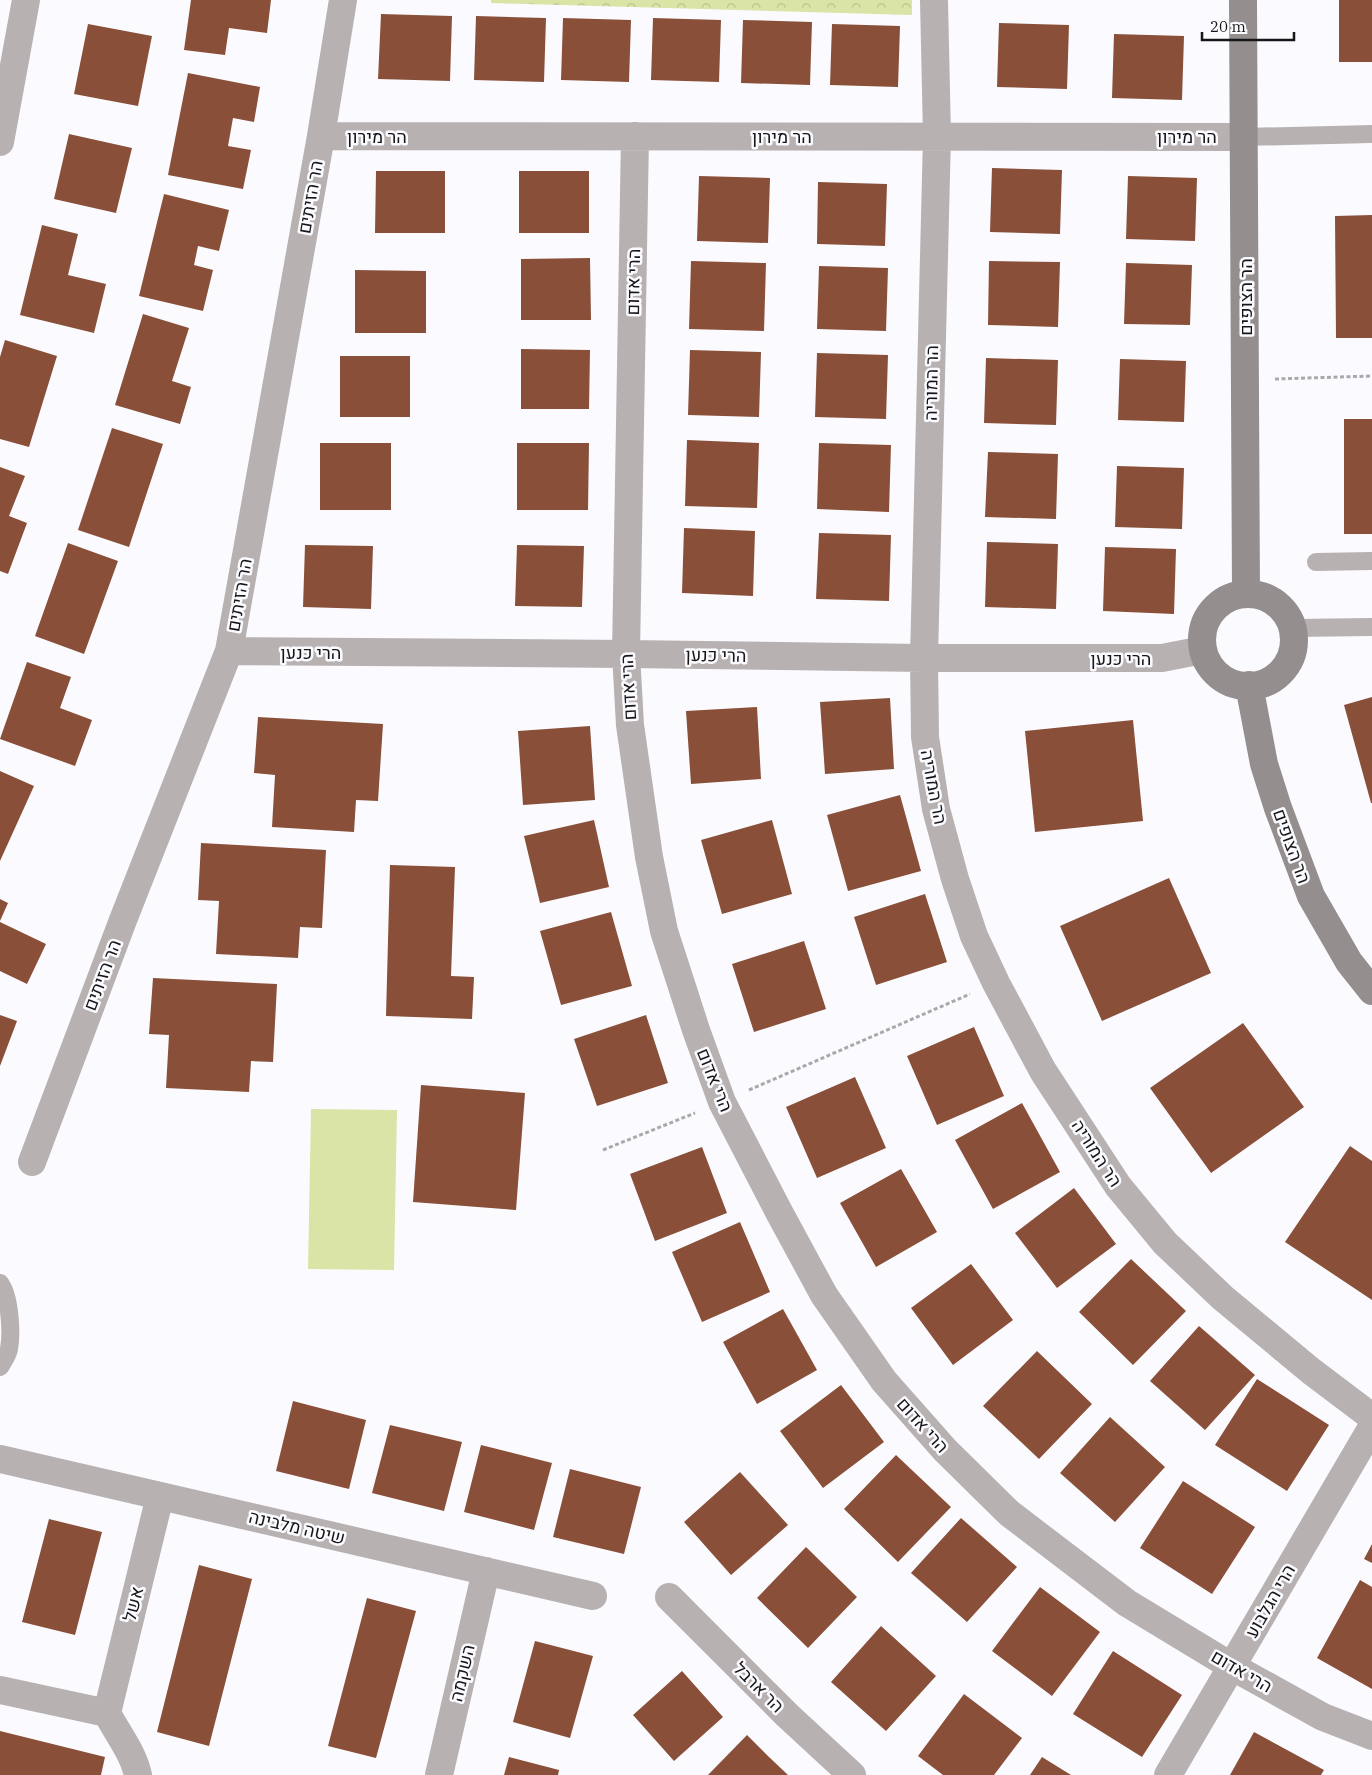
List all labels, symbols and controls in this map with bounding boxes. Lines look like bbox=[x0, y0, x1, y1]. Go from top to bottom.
scale bar bbox=[1202, 10, 1294, 42]
text: 20 m bbox=[1210, 17, 1246, 36]
street label: הר מירון bbox=[347, 125, 407, 148]
street label: הר מירון bbox=[752, 125, 812, 148]
street label: הר מירון bbox=[1157, 125, 1217, 148]
street label: הר הזיתים bbox=[292, 159, 328, 235]
street label: הרי אדום bbox=[621, 248, 645, 316]
street label: הר הצופים bbox=[1234, 258, 1257, 336]
street label: הר המוריה bbox=[919, 345, 943, 421]
street label: הר הזיתים bbox=[221, 557, 257, 633]
street label: הרי כנען bbox=[281, 641, 341, 664]
street label: הרי כנען bbox=[685, 643, 747, 667]
street label: הרי כנען bbox=[1091, 647, 1151, 670]
street label: הרי אדום bbox=[615, 653, 641, 721]
street label: הר המוריה bbox=[915, 748, 953, 826]
street label: הר הצופים bbox=[1268, 806, 1316, 886]
street label: הר הזיתים bbox=[78, 936, 126, 1014]
street label: הרי אדום bbox=[692, 1045, 738, 1115]
street label: הר המוריה bbox=[1067, 1115, 1127, 1191]
street label: הרי אדום bbox=[892, 1393, 954, 1457]
street label: שיטה מלבינה bbox=[247, 1505, 347, 1549]
street label: הרי הגלבוע bbox=[1240, 1560, 1300, 1642]
street label: אשל bbox=[118, 1584, 148, 1624]
street label: השקמה bbox=[444, 1642, 480, 1704]
street label: הרי אדום bbox=[1207, 1644, 1277, 1698]
street label: הר ארבל bbox=[729, 1657, 789, 1717]

